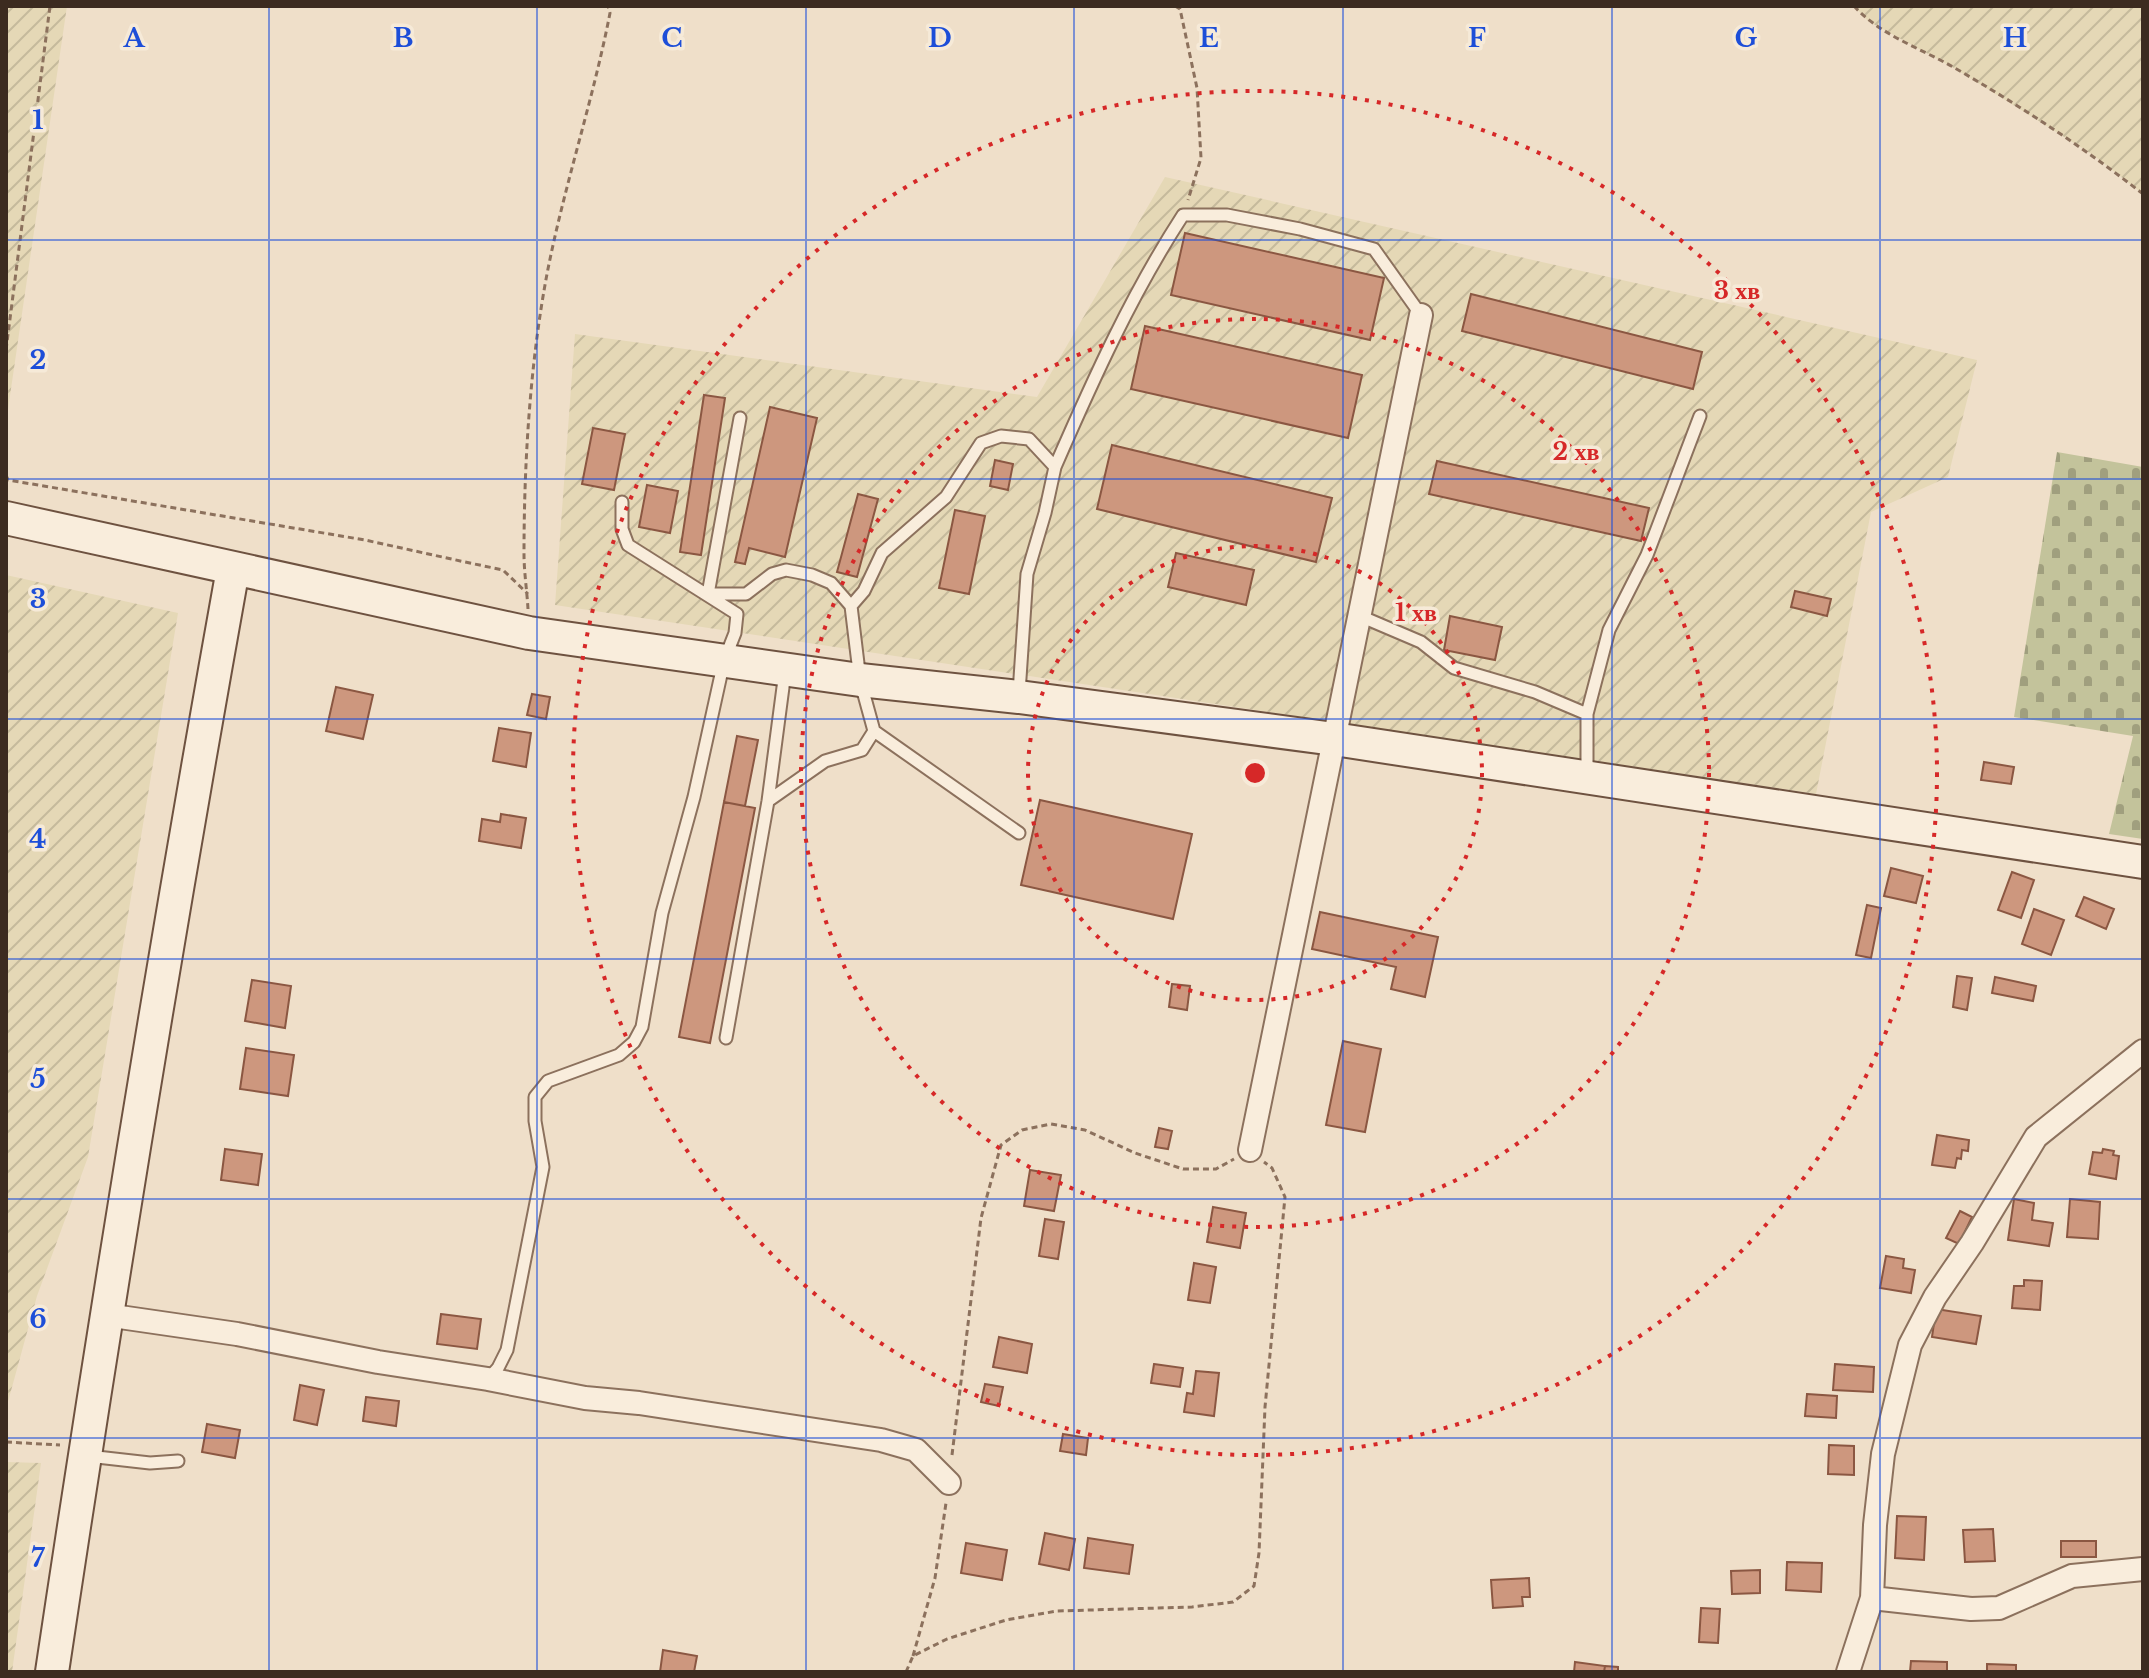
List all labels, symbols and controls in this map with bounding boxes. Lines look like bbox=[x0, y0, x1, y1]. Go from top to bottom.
text: A bbox=[122, 22, 145, 54]
text: B bbox=[393, 22, 413, 54]
text: C bbox=[661, 22, 683, 54]
text: D bbox=[928, 22, 952, 54]
text: E bbox=[1199, 22, 1219, 54]
text: F bbox=[1468, 22, 1486, 54]
text: G bbox=[1735, 22, 1758, 54]
text: H bbox=[2003, 22, 2027, 54]
text: 1 bbox=[32, 104, 44, 136]
text: 3 хв bbox=[1714, 276, 1760, 305]
text: 2 bbox=[30, 344, 46, 376]
text: 2 хв bbox=[1553, 437, 1600, 466]
text: 3 bbox=[30, 583, 46, 615]
text: 1 хв bbox=[1395, 598, 1437, 627]
centre of rings bbox=[1241, 759, 1269, 787]
text: 4 bbox=[29, 823, 47, 855]
text: 5 bbox=[30, 1063, 46, 1095]
text: 6 bbox=[29, 1303, 47, 1335]
text: 7 bbox=[31, 1542, 45, 1574]

